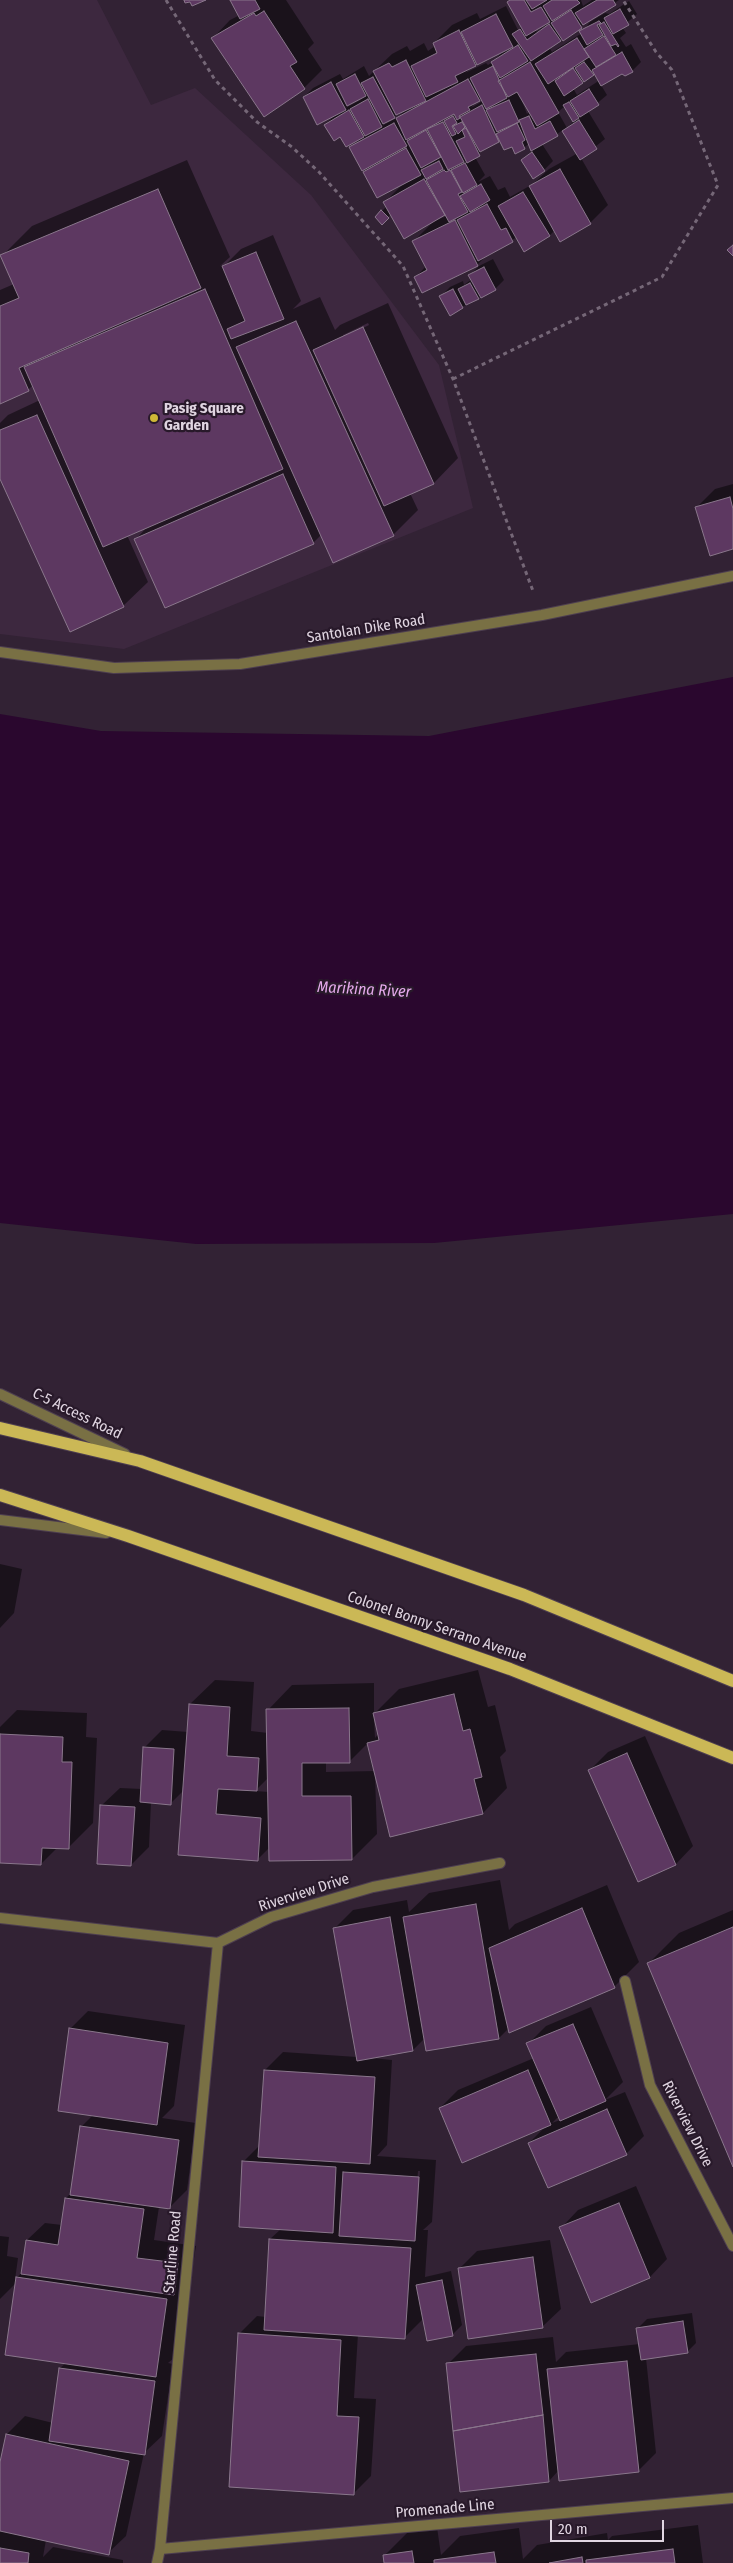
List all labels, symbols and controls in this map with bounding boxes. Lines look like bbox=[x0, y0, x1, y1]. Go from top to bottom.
place label: Pasig Square Garden bbox=[164, 400, 244, 435]
marker: Pasig Square Garden bbox=[148, 412, 160, 424]
street label: Santolan Dike Road bbox=[306, 611, 426, 647]
water label: Marikina River bbox=[316, 978, 412, 1002]
street label: C-5 Access Road bbox=[29, 1385, 125, 1443]
street label: Colonel Bonny Serrano Avenue bbox=[345, 1588, 529, 1666]
street label: Riverview Drive bbox=[256, 1870, 352, 1916]
street label: Riverview Drive bbox=[658, 2078, 716, 2170]
street label: Starline Road bbox=[160, 2210, 186, 2294]
street label: Promenade Line bbox=[395, 2496, 495, 2522]
scale bar bbox=[553, 2510, 667, 2542]
text: 20 m bbox=[558, 2520, 588, 2538]

